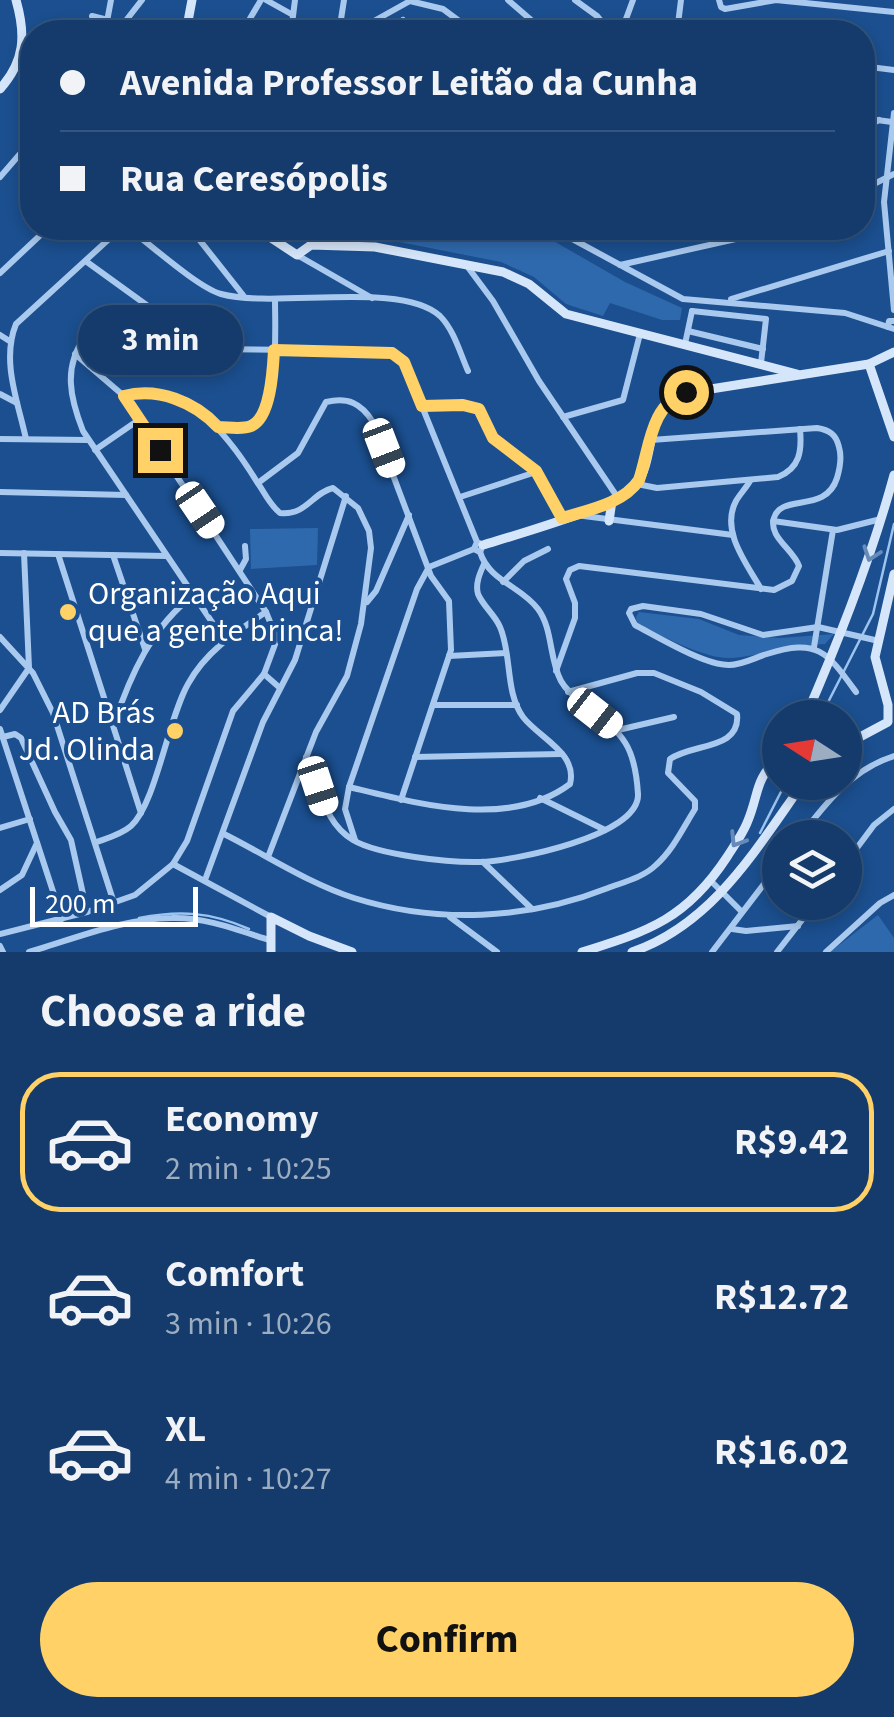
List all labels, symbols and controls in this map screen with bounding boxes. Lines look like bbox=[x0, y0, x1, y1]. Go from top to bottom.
text: Avenida Professor Leitão da Cunha bbox=[120, 56, 698, 110]
text: Rua Ceresópolis bbox=[120, 152, 388, 206]
callout: 3 min bbox=[78, 305, 242, 375]
text: 3 min bbox=[122, 317, 199, 363]
route start bbox=[664, 370, 709, 415]
car bbox=[359, 415, 409, 481]
route end bbox=[138, 428, 183, 473]
car bbox=[171, 477, 229, 543]
one-way arrow bbox=[862, 545, 883, 562]
place label: Organização Aqui que a gente brinca! bbox=[88, 571, 344, 654]
marker: Organização Aqui que a gente brinca! bbox=[57, 601, 79, 623]
car bbox=[562, 683, 628, 743]
place label: AD Brás Jd. Olinda bbox=[19, 690, 155, 773]
north arrow bbox=[762, 700, 862, 800]
map controls bbox=[762, 700, 862, 920]
marker: AD Brás Jd. Olinda bbox=[164, 720, 186, 742]
car bbox=[294, 753, 342, 819]
button: layers bbox=[762, 820, 862, 920]
one-way arrow bbox=[730, 830, 749, 848]
scale bar bbox=[30, 882, 198, 926]
text: 200 m bbox=[45, 884, 116, 924]
text: Choose a ride bbox=[40, 980, 306, 1044]
text: Economy bbox=[165, 1092, 318, 1146]
icon: car bbox=[45, 1097, 135, 1187]
text: R$9.42 bbox=[734, 1115, 849, 1169]
text: 2 min · 10:25 bbox=[165, 1146, 332, 1192]
text: Comfort bbox=[165, 1247, 304, 1301]
icon: car bbox=[45, 1252, 135, 1342]
text: R$12.72 bbox=[714, 1270, 849, 1324]
text: 3 min · 10:26 bbox=[165, 1301, 332, 1347]
text: XL bbox=[165, 1402, 206, 1456]
icon: car bbox=[45, 1407, 135, 1497]
text: R$16.02 bbox=[714, 1425, 849, 1479]
text: 4 min · 10:27 bbox=[165, 1456, 332, 1502]
button: Confirm bbox=[40, 1582, 854, 1697]

